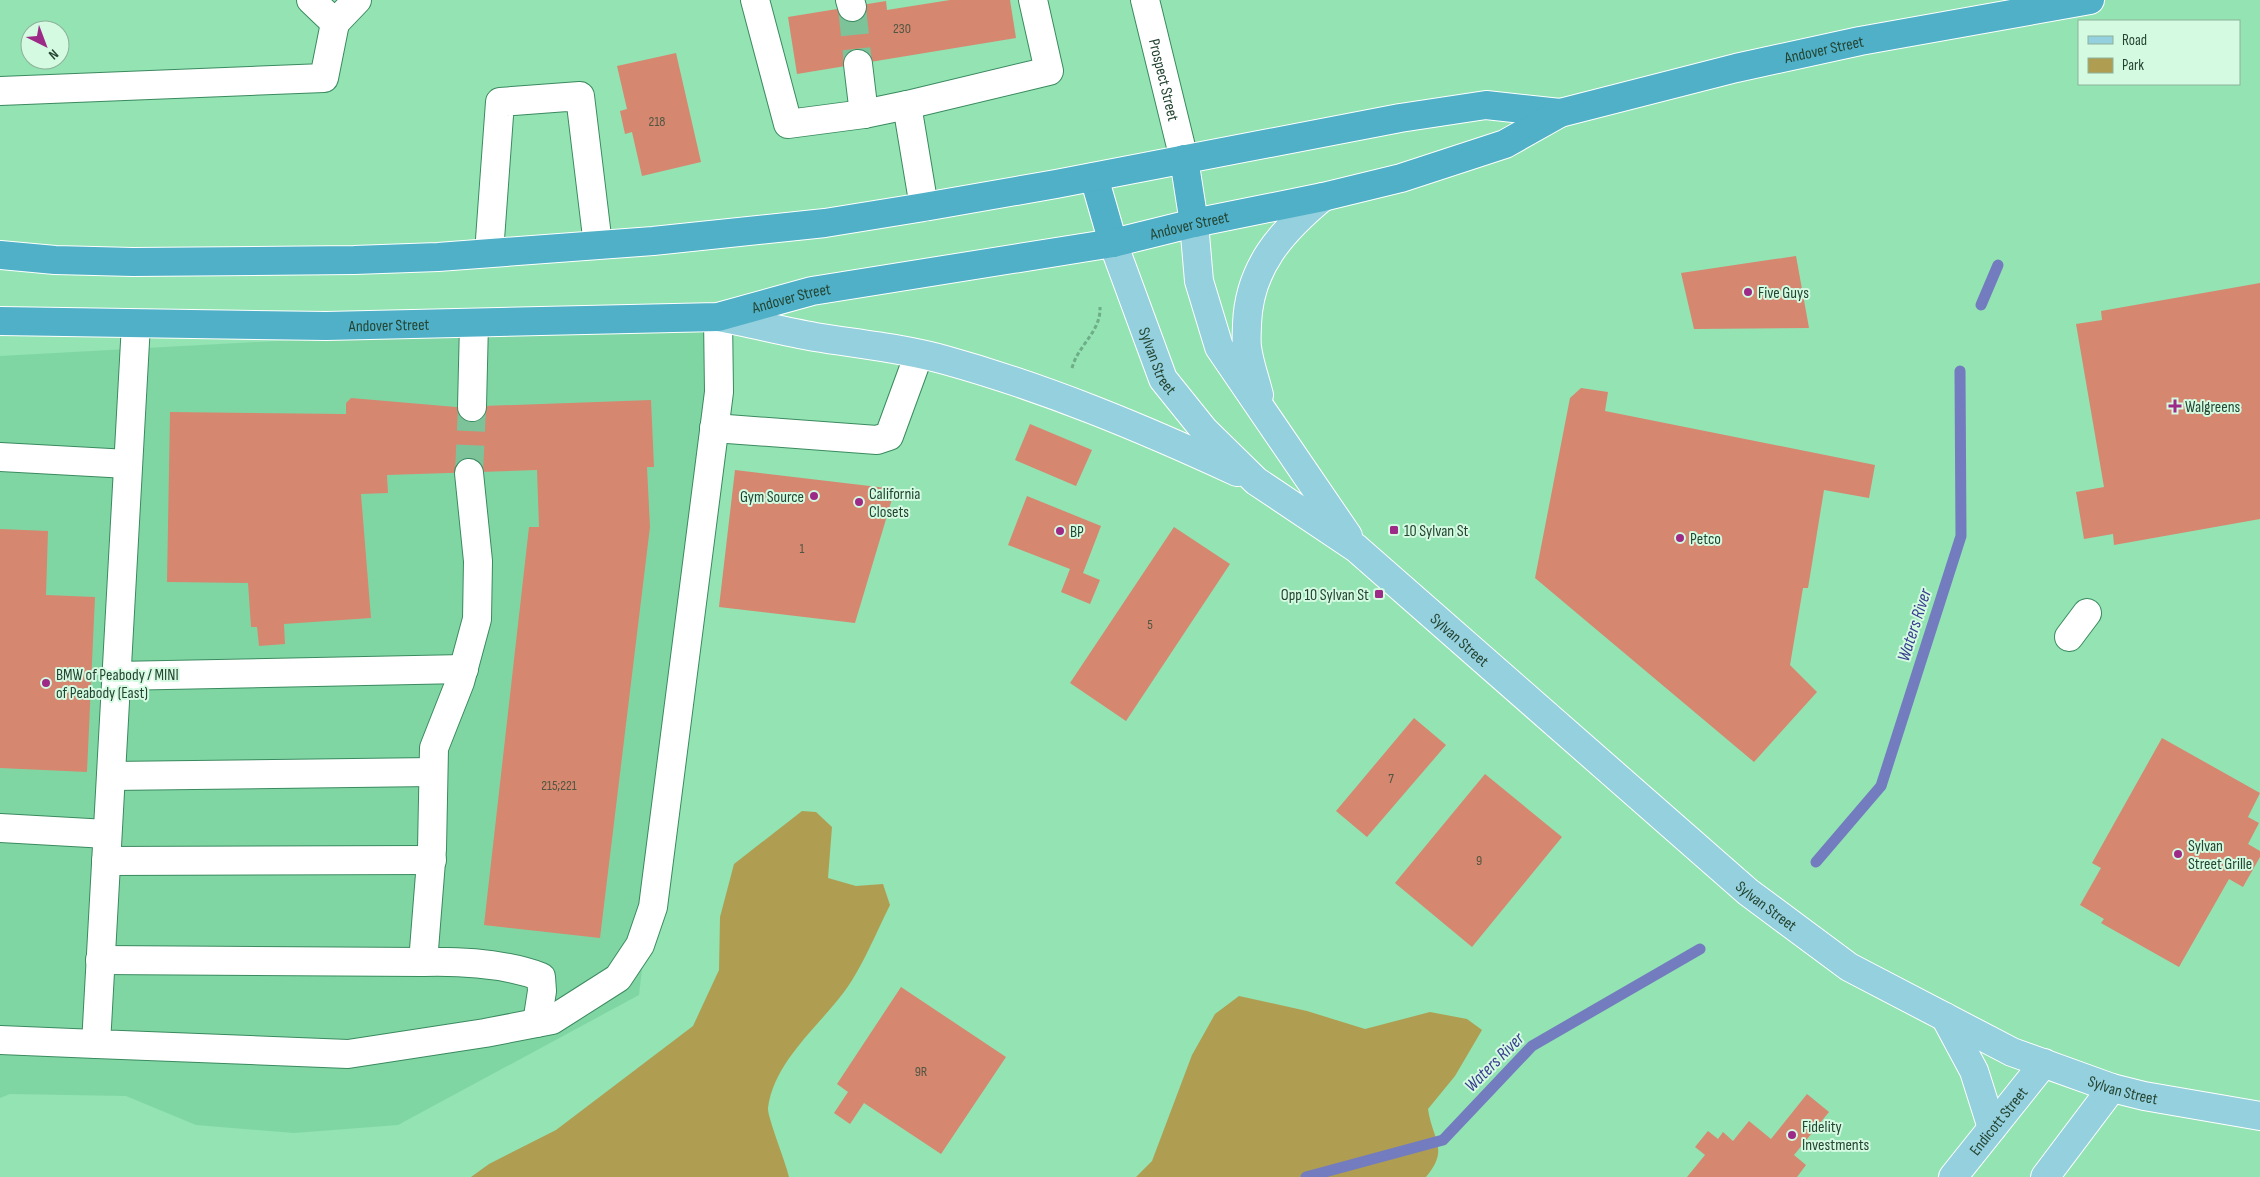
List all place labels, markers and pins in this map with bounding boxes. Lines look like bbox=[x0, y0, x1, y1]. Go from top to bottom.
place label: Five Guys bbox=[1758, 284, 1809, 303]
marker: Five Guys bbox=[1742, 286, 1754, 298]
place label: Walgreens bbox=[2185, 398, 2241, 417]
marker: Walgreens bbox=[2169, 400, 2181, 412]
place label: California Closets bbox=[869, 485, 920, 522]
place label: Gym Source bbox=[740, 488, 804, 507]
marker: Gym Source bbox=[808, 490, 820, 502]
marker: California Closets bbox=[853, 496, 865, 508]
place label: 10 Sylvan St bbox=[1404, 522, 1469, 541]
place label: BP bbox=[1070, 523, 1084, 542]
marker: 10 Sylvan St bbox=[1388, 524, 1400, 536]
marker: BP bbox=[1054, 525, 1066, 537]
place label: Petco bbox=[1690, 530, 1721, 549]
marker: Petco bbox=[1674, 532, 1686, 544]
place label: Opp 10 Sylvan St bbox=[1281, 586, 1369, 605]
marker: Opp 10 Sylvan St bbox=[1373, 588, 1385, 600]
place label: BMW of Peabody / MINI of Peabody (East) bbox=[56, 666, 179, 703]
marker: BMW of Peabody / MINI of Peabody (East) bbox=[40, 677, 52, 689]
place label: Sylvan Street Grille bbox=[2188, 837, 2252, 874]
marker: Sylvan Street Grille bbox=[2172, 848, 2184, 860]
place label: Fidelity Investments bbox=[1802, 1118, 1870, 1155]
marker: Fidelity Investments bbox=[1786, 1129, 1798, 1141]

